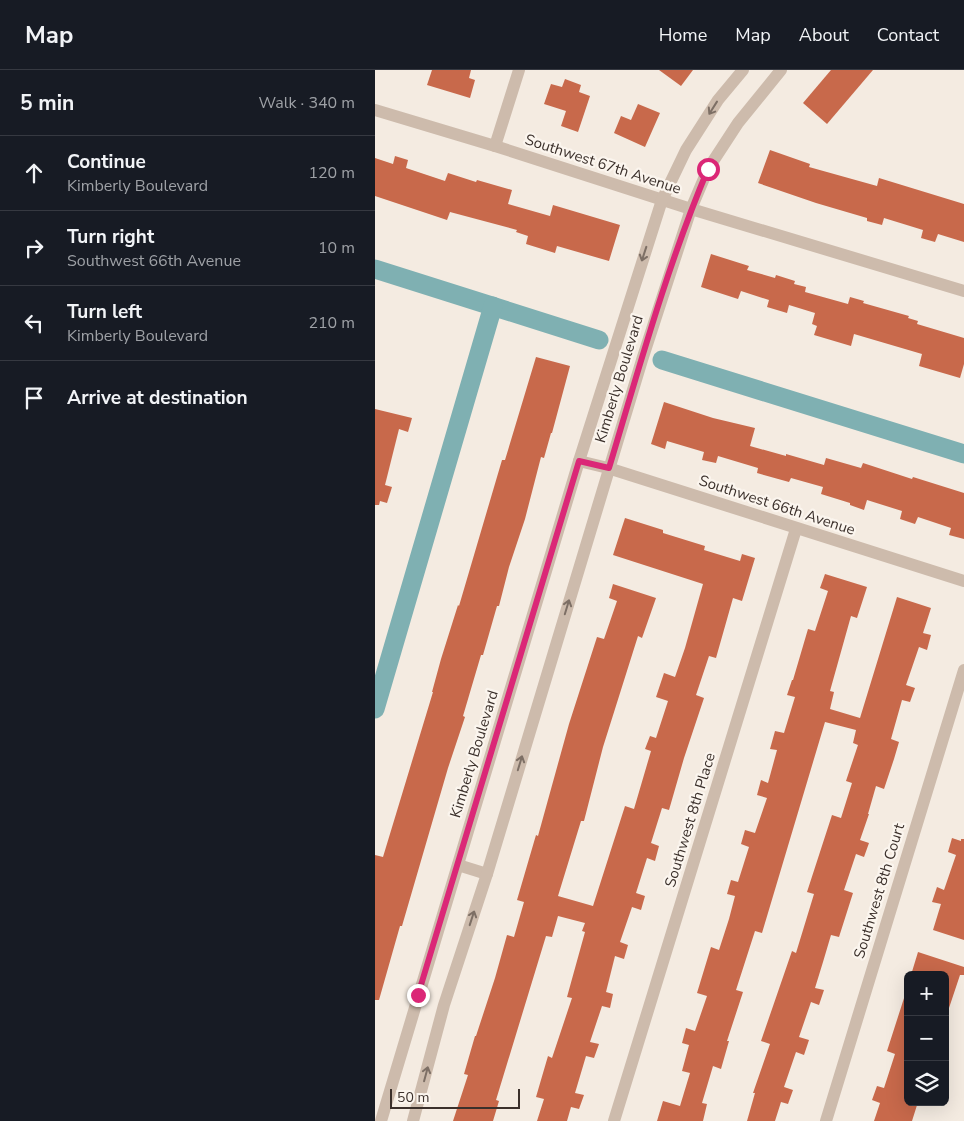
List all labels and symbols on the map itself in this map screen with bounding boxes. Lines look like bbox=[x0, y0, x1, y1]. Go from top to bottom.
one-way arrow bbox=[708, 100, 718, 114]
street label: Southwest 67th Avenue bbox=[522, 129, 684, 199]
route start bbox=[697, 158, 720, 181]
one-way arrow bbox=[639, 246, 649, 262]
street label: Kimberly Boulevard bbox=[590, 313, 648, 445]
street label: Southwest 66th Avenue bbox=[696, 470, 858, 540]
one-way arrow bbox=[562, 600, 572, 616]
street label: Kimberly Boulevard bbox=[445, 688, 503, 820]
street label: Southwest 8th Place bbox=[660, 750, 720, 890]
one-way arrow bbox=[515, 755, 525, 771]
street label: Southwest 8th Court bbox=[849, 820, 909, 961]
one-way arrow bbox=[468, 911, 478, 927]
route end bbox=[407, 984, 430, 1007]
one-way arrow bbox=[422, 1066, 431, 1082]
scale bar bbox=[390, 1086, 520, 1109]

